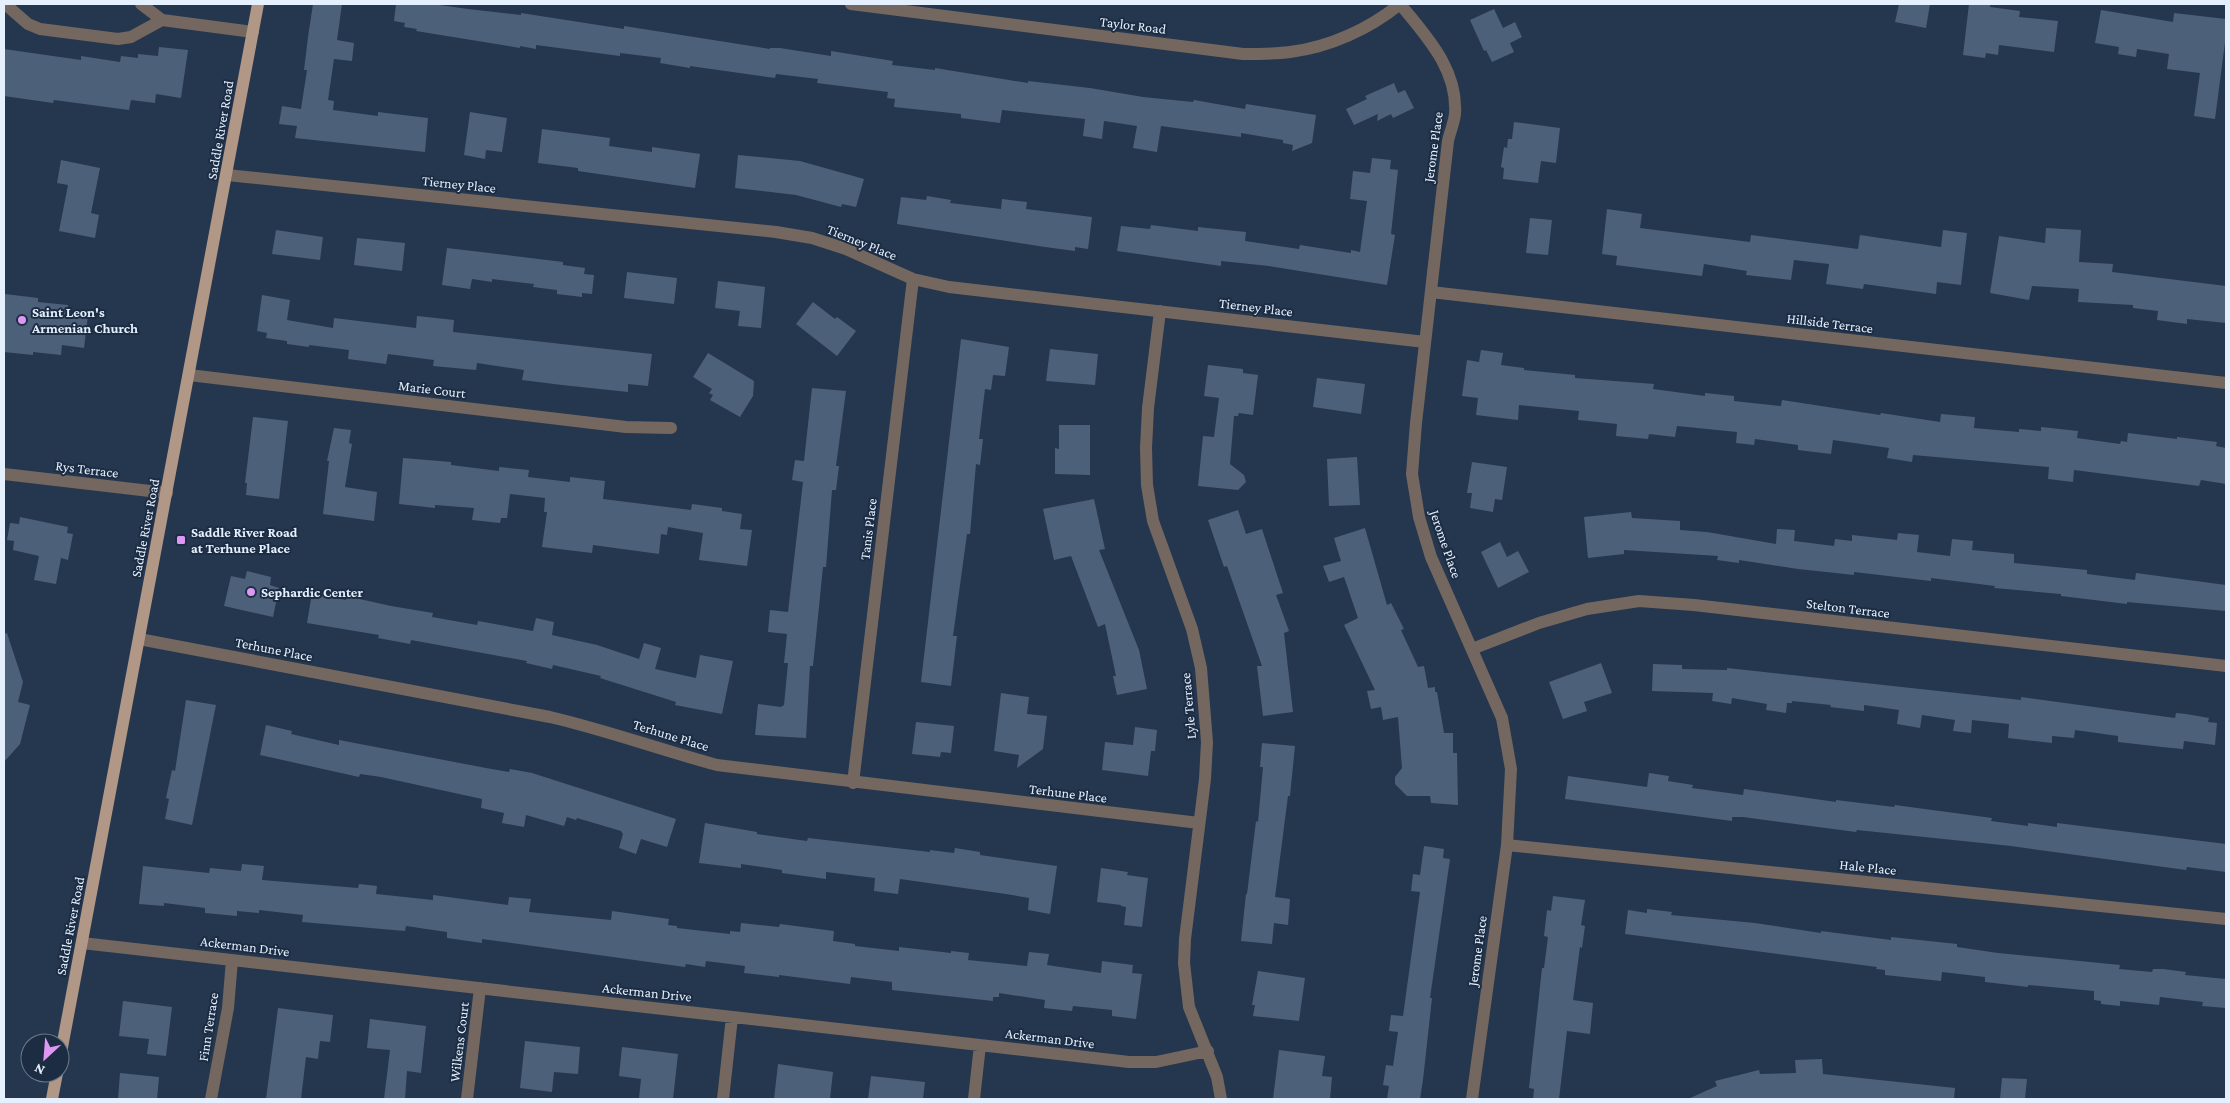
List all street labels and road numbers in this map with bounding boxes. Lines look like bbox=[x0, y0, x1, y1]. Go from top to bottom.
street label: Taylor Road bbox=[1099, 13, 1168, 37]
street label: Saddle River Road bbox=[203, 79, 237, 181]
street label: Jerome Place bbox=[1420, 111, 1446, 185]
street label: Tierney Place bbox=[421, 172, 497, 196]
street label: Tierney Place bbox=[825, 221, 899, 263]
street label: Tierney Place bbox=[1218, 295, 1294, 319]
street label: Hillside Terrace bbox=[1786, 310, 1874, 336]
street label: Marie Court bbox=[397, 377, 467, 401]
street label: Rys Terrace bbox=[55, 457, 119, 481]
street label: Saddle River Road bbox=[128, 477, 163, 579]
street label: Tanis Place bbox=[856, 497, 880, 561]
street label: Jerome Place bbox=[1426, 506, 1465, 580]
street label: Stelton Terrace bbox=[1805, 595, 1891, 621]
street label: Terhune Place bbox=[234, 634, 314, 664]
street label: Lyle Terrace bbox=[1177, 672, 1199, 740]
street label: Terhune Place bbox=[631, 716, 711, 754]
street label: Terhune Place bbox=[1028, 780, 1108, 806]
street label: Hale Place bbox=[1839, 856, 1897, 878]
street label: Saddle River Road bbox=[53, 875, 88, 977]
street label: Jerome Place bbox=[1464, 915, 1490, 989]
street label: Ackerman Drive bbox=[199, 933, 291, 959]
street label: Ackerman Drive bbox=[602, 979, 692, 1005]
street label: Finn Terrace bbox=[195, 991, 221, 1063]
street label: Wilkens Court bbox=[446, 1001, 472, 1083]
street label: Ackerman Drive bbox=[1004, 1025, 1096, 1051]

